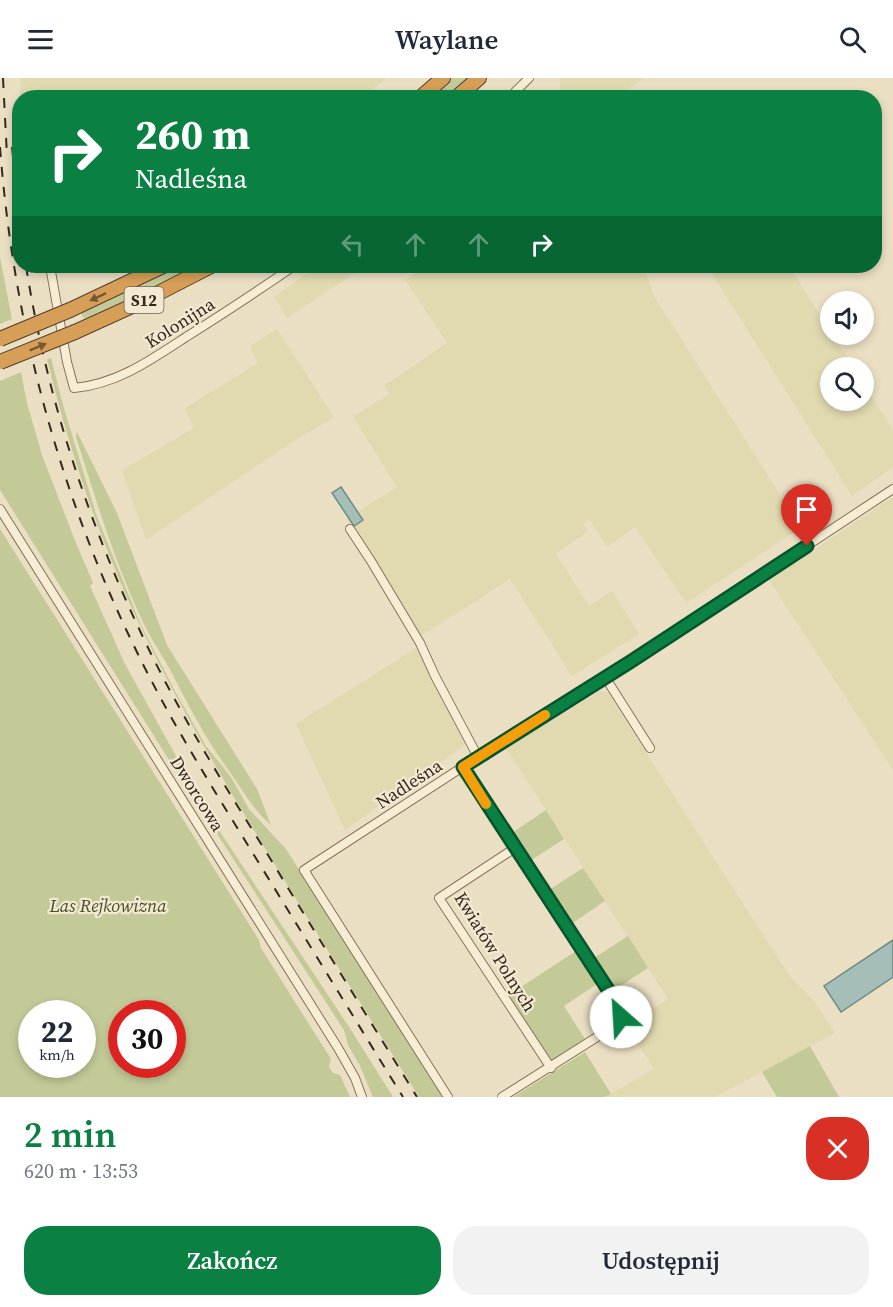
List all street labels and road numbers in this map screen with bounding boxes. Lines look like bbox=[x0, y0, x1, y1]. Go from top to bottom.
road number: S12 bbox=[124, 287, 164, 313]
street label: Kolonijna bbox=[140, 291, 220, 354]
street label: Dworcowa bbox=[164, 751, 231, 837]
street label: Nadleśna bbox=[371, 752, 448, 814]
street label: Kwiatów Polnych bbox=[449, 887, 542, 1017]

